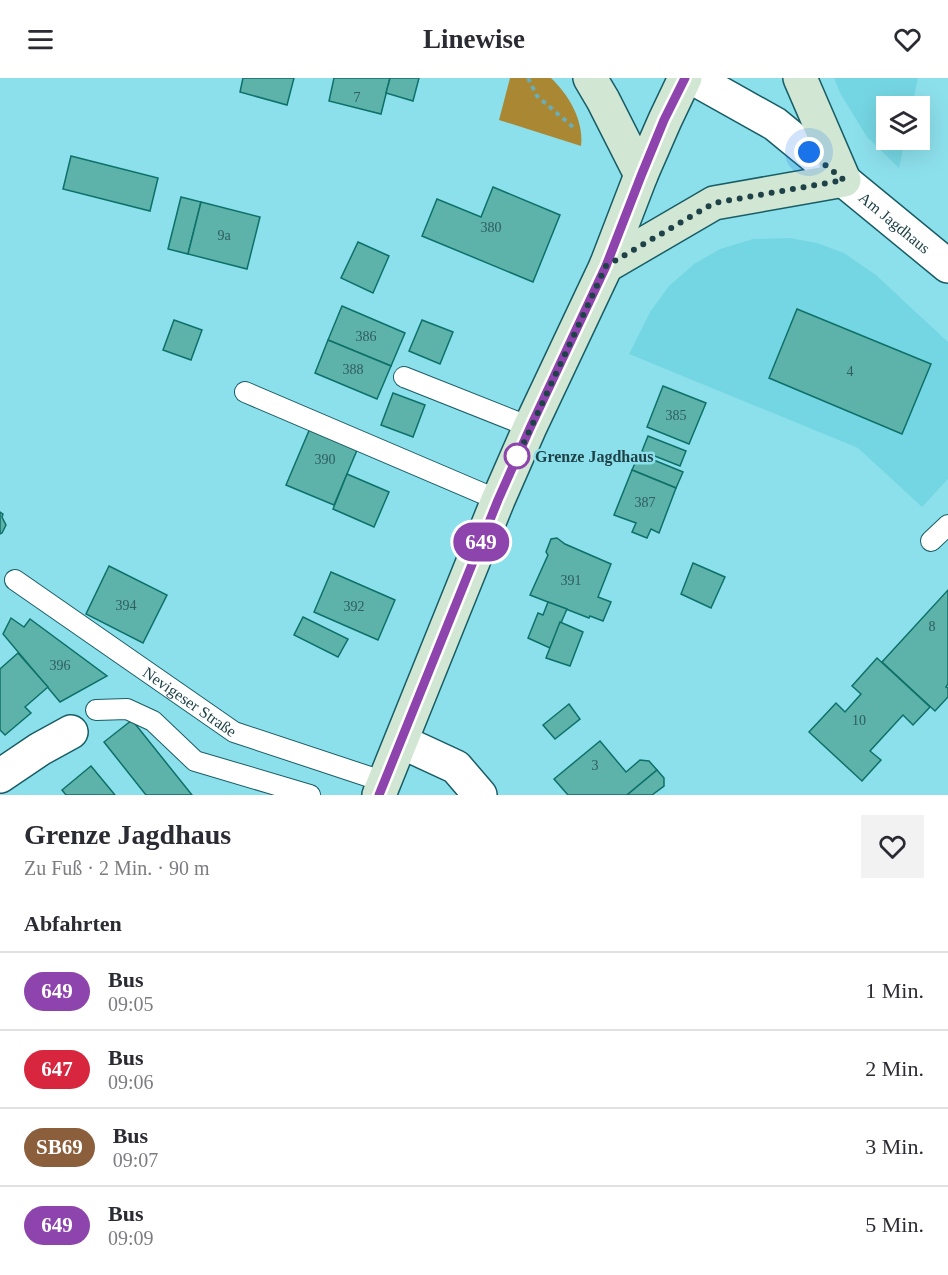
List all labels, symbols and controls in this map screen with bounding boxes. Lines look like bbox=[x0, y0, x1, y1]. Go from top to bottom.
icon: menu bbox=[24, 23, 57, 56]
icon: heart bbox=[891, 23, 924, 56]
text: Linewise bbox=[423, 24, 525, 54]
house number: 7 bbox=[354, 90, 361, 105]
map controls bbox=[876, 96, 930, 150]
button: layers bbox=[876, 96, 930, 150]
your location bbox=[794, 137, 824, 167]
street label: Am Jagdhaus bbox=[856, 189, 933, 257]
house number: 380 bbox=[481, 220, 502, 235]
house number: 9a bbox=[217, 228, 231, 243]
house number: 386 bbox=[356, 329, 377, 344]
house number: 388 bbox=[343, 362, 364, 377]
house number: 4 bbox=[847, 364, 854, 379]
house number: 385 bbox=[666, 408, 687, 423]
marker: Grenze Jagdhaus bbox=[504, 443, 530, 469]
place label: Grenze Jagdhaus bbox=[535, 448, 653, 466]
house number: 390 bbox=[315, 452, 336, 467]
house number: 387 bbox=[635, 495, 656, 510]
line badge: 649 bbox=[446, 522, 516, 562]
text: 649 bbox=[465, 530, 497, 554]
house number: 391 bbox=[561, 573, 582, 588]
house number: 394 bbox=[116, 598, 137, 613]
house number: 392 bbox=[344, 599, 365, 614]
house number: 8 bbox=[929, 619, 936, 634]
house number: 396 bbox=[50, 658, 71, 673]
street label: Nevigeser Straße bbox=[140, 664, 240, 740]
house number: 10 bbox=[852, 713, 866, 728]
house number: 3 bbox=[592, 758, 599, 773]
button: heart bbox=[861, 815, 924, 878]
text: Grenze Jagdhaus bbox=[24, 819, 231, 850]
text: Zu Fuß · 2 Min. · 90 m bbox=[24, 857, 210, 879]
text: Abfahrten bbox=[24, 911, 122, 936]
text: Bus bbox=[108, 967, 143, 992]
text: 1 Min. bbox=[865, 978, 924, 1003]
text: 649 bbox=[41, 979, 73, 1003]
text: 09:05 bbox=[108, 993, 154, 1015]
text: Bus bbox=[108, 1045, 143, 1070]
text: 2 Min. bbox=[865, 1056, 924, 1081]
text: 647 bbox=[41, 1057, 73, 1081]
text: 09:06 bbox=[108, 1071, 154, 1093]
text: Bus bbox=[113, 1123, 148, 1148]
text: 3 Min. bbox=[865, 1134, 924, 1159]
text: SB69 bbox=[36, 1135, 83, 1159]
text: 09:07 bbox=[113, 1149, 158, 1171]
text: Bus bbox=[108, 1201, 143, 1226]
text: 5 Min. bbox=[865, 1212, 924, 1237]
text: 649 bbox=[41, 1213, 73, 1237]
text: 09:09 bbox=[108, 1227, 154, 1249]

